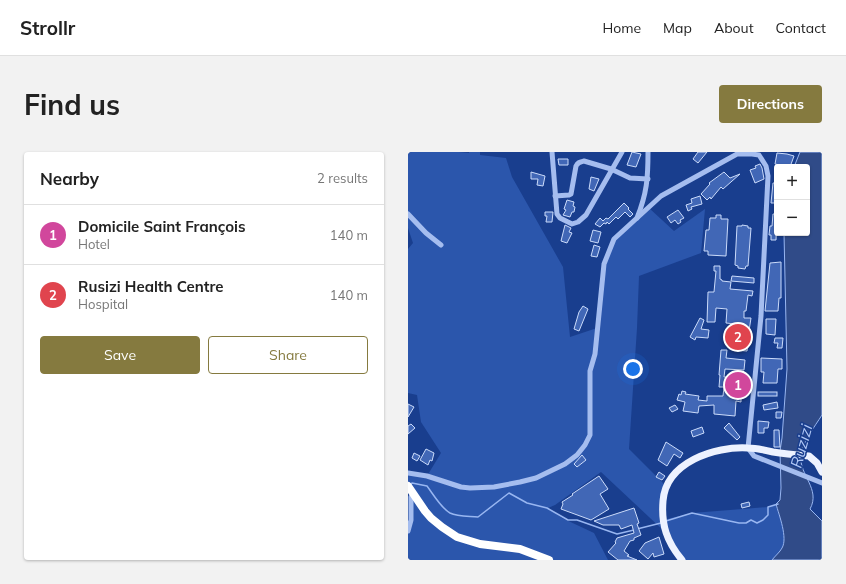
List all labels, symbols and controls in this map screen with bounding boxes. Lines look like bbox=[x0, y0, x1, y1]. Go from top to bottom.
text: Strollr bbox=[20, 16, 75, 40]
text: Home bbox=[602, 19, 641, 37]
text: Map bbox=[663, 19, 692, 37]
text: About bbox=[714, 19, 754, 37]
text: Contact bbox=[776, 19, 826, 37]
button: Directions bbox=[719, 85, 822, 123]
text: Find us bbox=[24, 87, 120, 122]
map controls bbox=[774, 164, 810, 236]
button: + bbox=[774, 164, 810, 200]
text: Nearby bbox=[40, 168, 99, 189]
text: 2 results bbox=[317, 170, 368, 186]
button: − bbox=[774, 200, 810, 236]
text: Domicile Saint François bbox=[78, 217, 245, 236]
text: 1 bbox=[49, 227, 57, 243]
text: 140 m bbox=[330, 227, 368, 243]
text: Hotel bbox=[78, 236, 110, 252]
text: Rusizi Health Centre bbox=[78, 277, 223, 296]
text: 2 bbox=[49, 287, 57, 303]
text: 140 m bbox=[330, 287, 368, 303]
text: Hospital bbox=[78, 296, 128, 312]
pin: 2 bbox=[725, 322, 751, 352]
button: Save bbox=[40, 336, 200, 374]
button: Share bbox=[208, 336, 368, 374]
your location bbox=[623, 359, 643, 379]
pin: 1 bbox=[725, 370, 751, 400]
water label: Ruzizi bbox=[786, 422, 816, 470]

